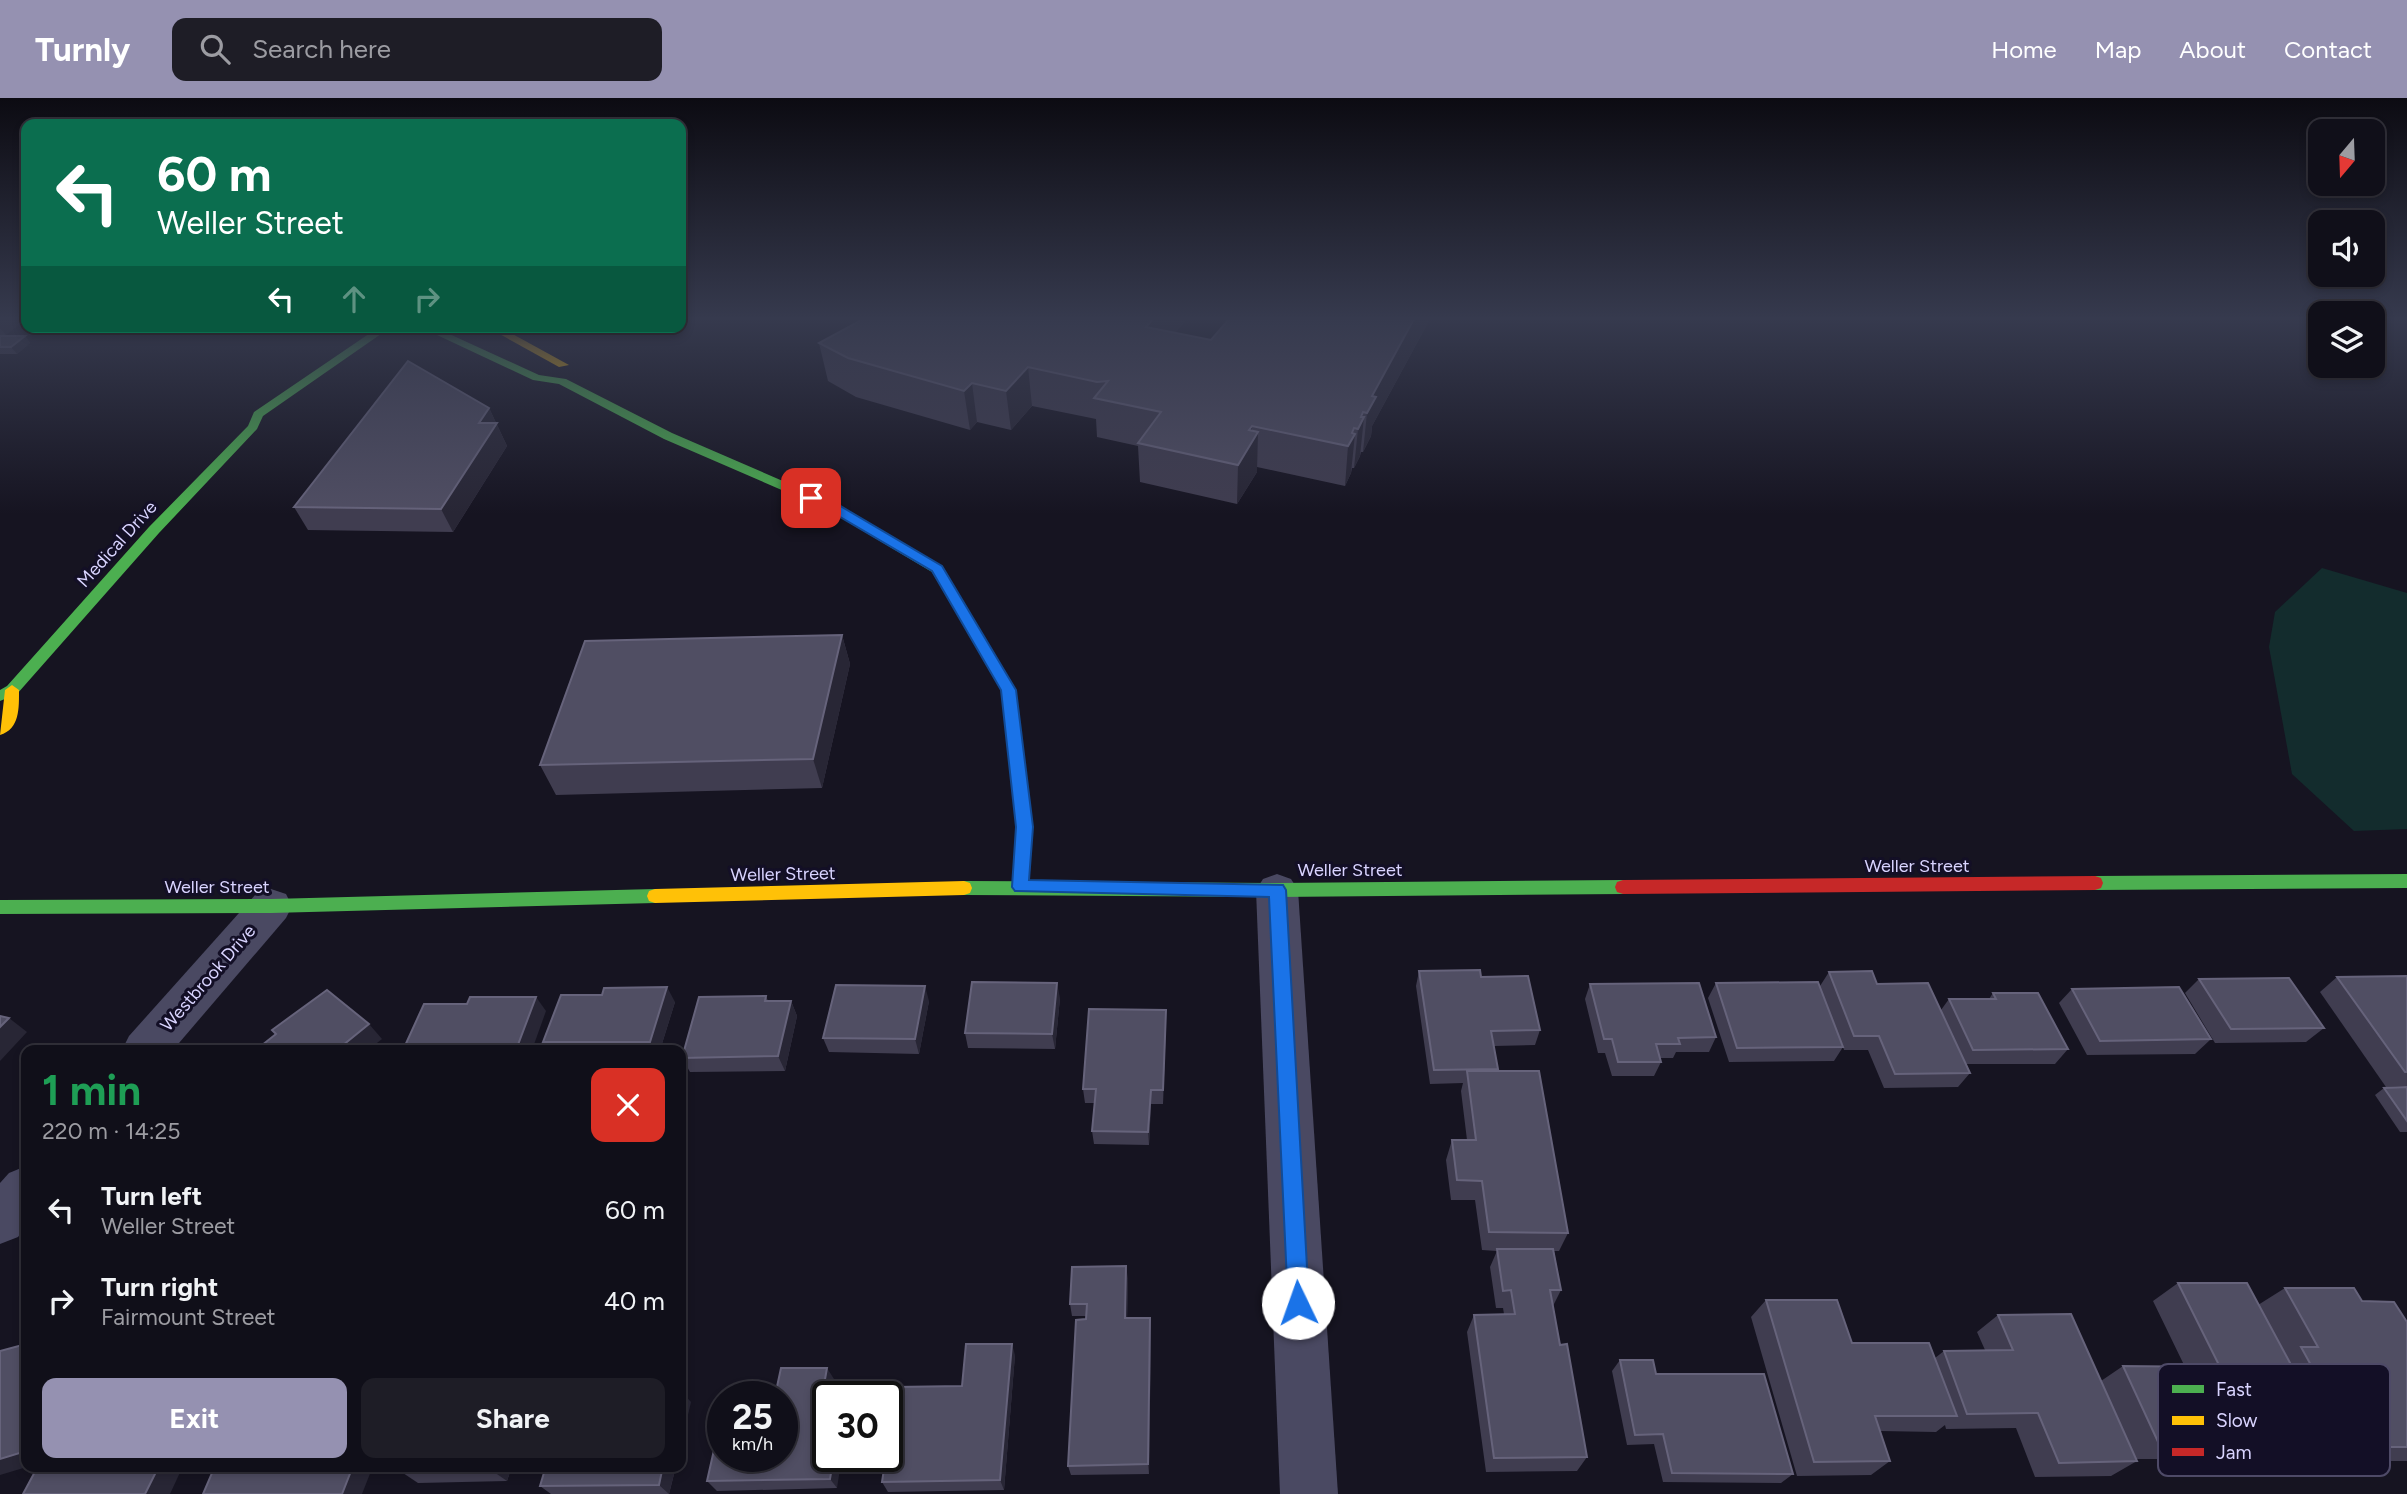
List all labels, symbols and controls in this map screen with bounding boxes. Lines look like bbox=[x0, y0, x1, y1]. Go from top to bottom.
search box bbox=[172, 18, 662, 81]
text: Turnly bbox=[35, 30, 130, 69]
icon: search bbox=[196, 30, 234, 68]
text: Search here bbox=[252, 33, 391, 65]
text: Home bbox=[1991, 35, 2057, 64]
text: Map bbox=[2095, 35, 2141, 64]
text: About bbox=[2179, 35, 2246, 64]
text: Contact bbox=[2284, 35, 2372, 64]
north arrow bbox=[2308, 119, 2385, 196]
map controls bbox=[2308, 119, 2385, 378]
text: 60 m bbox=[157, 144, 272, 203]
icon: left bbox=[42, 147, 133, 238]
text: Weller Street bbox=[157, 204, 344, 242]
button: sound bbox=[2308, 210, 2385, 287]
icon: left bbox=[262, 280, 300, 318]
icon: ahead bbox=[335, 280, 373, 318]
icon: right bbox=[408, 280, 446, 318]
button: layers bbox=[2308, 301, 2385, 378]
pin bbox=[781, 468, 841, 528]
icon: arrive bbox=[792, 479, 830, 517]
street label: Medical Drive bbox=[72, 496, 162, 592]
street label: Weller Street bbox=[1864, 855, 1970, 877]
street label: Weller Street bbox=[1297, 859, 1403, 881]
street label: Weller Street bbox=[730, 862, 836, 886]
street label: Weller Street bbox=[164, 876, 270, 898]
street label: Westbrook Drive bbox=[156, 920, 260, 1036]
text: 1 min bbox=[42, 1065, 141, 1116]
button: close bbox=[591, 1068, 665, 1142]
text: 220 m · 14:25 bbox=[42, 1117, 181, 1145]
text: Turn left bbox=[101, 1180, 202, 1212]
icon: left bbox=[42, 1191, 80, 1229]
text: 60 m bbox=[605, 1194, 665, 1226]
text: Weller Street bbox=[101, 1212, 235, 1240]
position arrow bbox=[1261, 1266, 1335, 1340]
text: Turn right bbox=[101, 1271, 218, 1303]
icon: right bbox=[42, 1282, 80, 1320]
text: 40 m bbox=[604, 1285, 665, 1317]
text: Fairmount Street bbox=[101, 1303, 276, 1331]
legend bbox=[2158, 1364, 2390, 1476]
button: Exit bbox=[42, 1378, 347, 1458]
button: Share bbox=[361, 1378, 665, 1458]
text: Fast bbox=[2216, 1378, 2252, 1401]
speed limit sign: 30 bbox=[812, 1381, 903, 1472]
text: 25 bbox=[732, 1396, 773, 1438]
text: Slow bbox=[2216, 1409, 2258, 1432]
text: km/h bbox=[732, 1433, 773, 1455]
text: Jam bbox=[2216, 1441, 2252, 1464]

